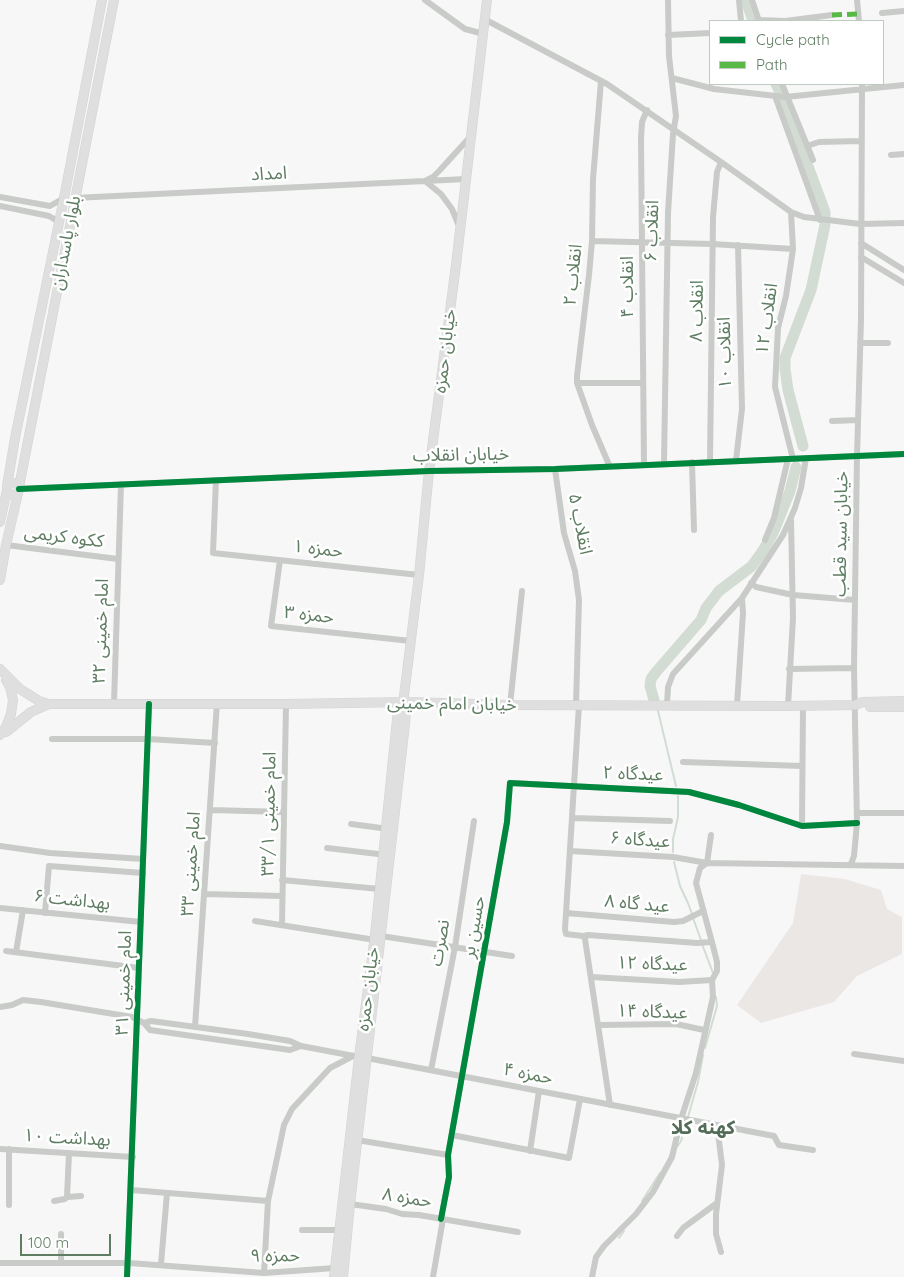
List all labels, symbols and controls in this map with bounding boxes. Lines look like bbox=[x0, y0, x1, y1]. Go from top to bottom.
legend bbox=[709, 20, 884, 85]
text: Cycle path bbox=[756, 30, 830, 49]
text: Path bbox=[756, 55, 788, 74]
street label: امداد bbox=[250, 162, 288, 186]
street label: بلوار پاسداران bbox=[46, 194, 86, 292]
street label: انقلاب ۶ bbox=[640, 200, 664, 262]
street label: انقلاب ۲ bbox=[559, 243, 587, 307]
street label: انقلاب ۴ bbox=[617, 256, 639, 318]
street label: انقلاب ۸ bbox=[686, 280, 708, 342]
street label: انقلاب ۱۲ bbox=[751, 282, 783, 356]
street label: خیابان حمزه bbox=[429, 308, 461, 394]
street label: انقلاب ۱۰ bbox=[714, 317, 736, 389]
street label: خیابان انقلاب bbox=[413, 443, 509, 467]
street label: خیابان سید قطب bbox=[829, 471, 853, 597]
street label: انقلاب ۵ bbox=[563, 492, 597, 556]
street label: ککوه کریمی bbox=[23, 521, 105, 553]
street label: حمزه ۱ bbox=[292, 536, 344, 562]
street label: امام خمینی ۳۲ bbox=[88, 578, 114, 684]
street label: حمزه ۳ bbox=[283, 602, 335, 628]
street label: خیابان امام خمینی bbox=[387, 692, 517, 716]
street label: امام خمینی ۳۳/۱ bbox=[257, 751, 281, 877]
street label: عیدگاه ۲ bbox=[602, 762, 664, 786]
street label: امام خمینی ۳۳ bbox=[177, 811, 205, 917]
street label: عیدگاه ۶ bbox=[609, 827, 671, 853]
street label: بهداشت ۶ bbox=[33, 885, 111, 915]
street label: عید گاه ۸ bbox=[603, 890, 671, 918]
street label: حسین بر bbox=[458, 894, 490, 960]
street label: نصرت bbox=[425, 918, 455, 968]
street label: امام خمینی ۳۱ bbox=[111, 930, 137, 1036]
street label: خیابان حمزه bbox=[352, 946, 384, 1032]
street label: عیدگاه ۱۲ bbox=[616, 952, 688, 976]
street label: عیدگاه ۱۴ bbox=[616, 1000, 688, 1024]
street label: حمزه ۴ bbox=[501, 1059, 555, 1089]
district label: کهنه کلا bbox=[671, 1117, 735, 1139]
street label: بهداشت ۱۰ bbox=[23, 1125, 111, 1151]
street label: حمزه ۸ bbox=[381, 1183, 433, 1213]
scale bar bbox=[22, 1224, 114, 1256]
text: 100 m bbox=[28, 1233, 69, 1252]
street label: حمزه ۹ bbox=[250, 1245, 300, 1267]

